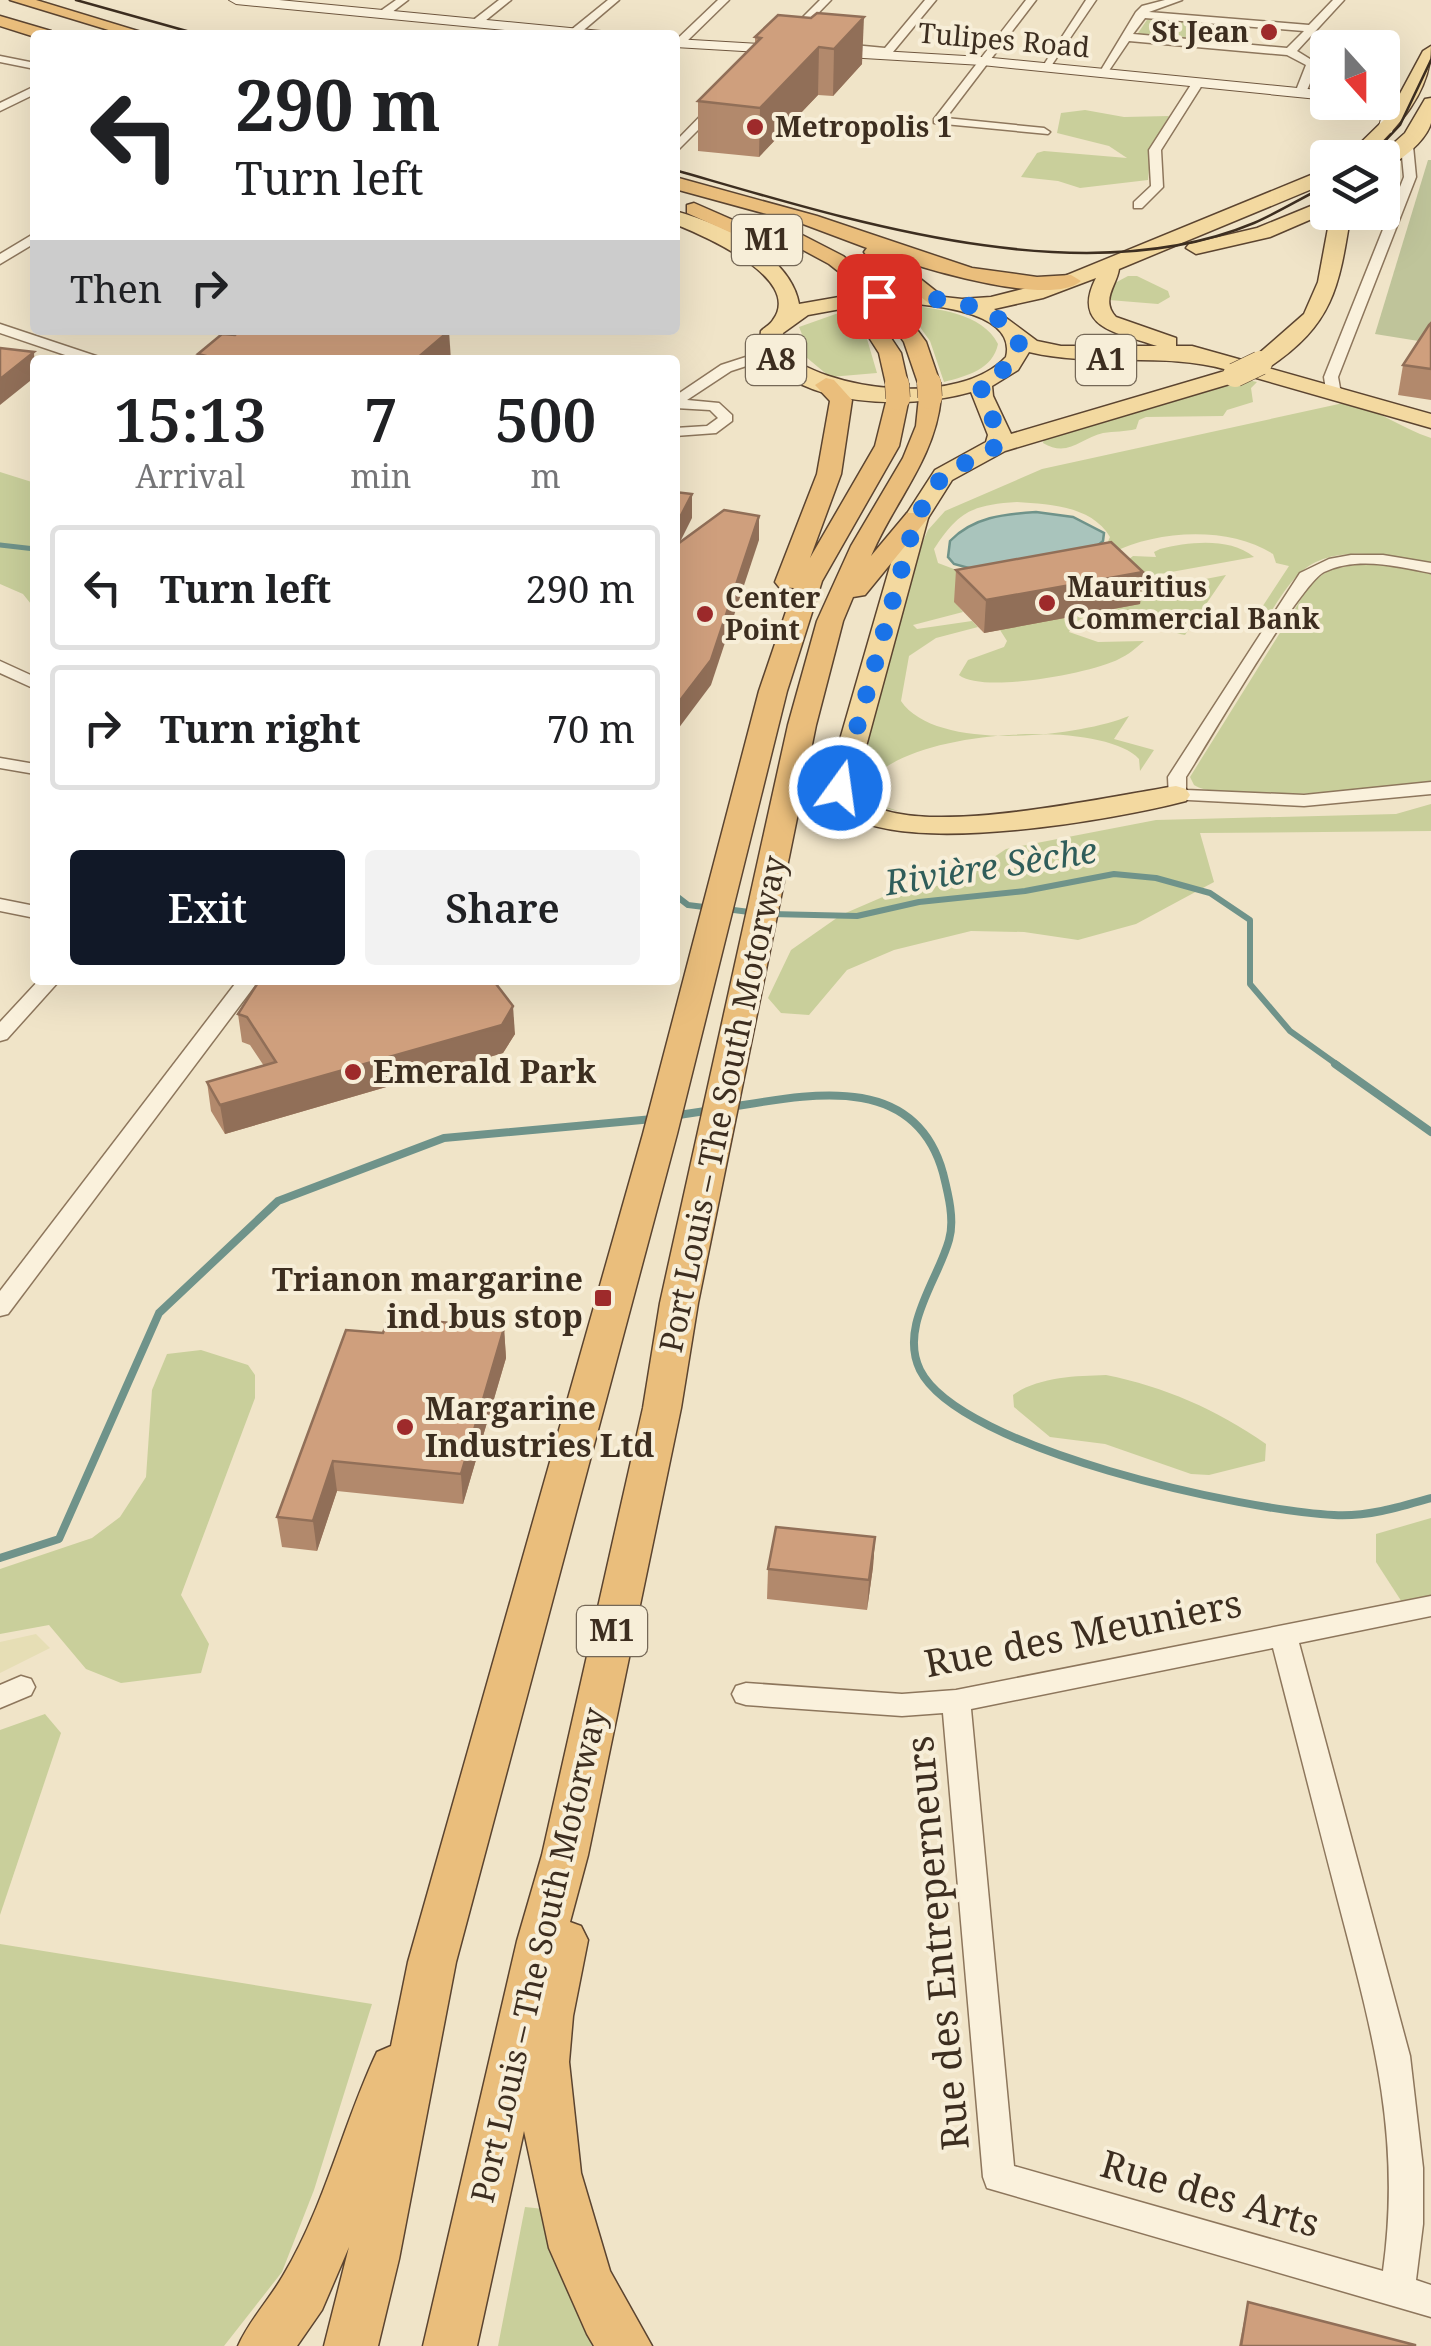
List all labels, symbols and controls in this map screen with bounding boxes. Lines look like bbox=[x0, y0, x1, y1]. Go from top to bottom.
place label: St Jean bbox=[1152, 12, 1249, 50]
street label: Tulipes Road bbox=[917, 13, 1091, 65]
marker: St Jean bbox=[1258, 21, 1280, 43]
north arrow bbox=[1310, 30, 1400, 120]
map controls bbox=[1310, 30, 1400, 230]
text: 290 m bbox=[235, 56, 441, 152]
icon: left bbox=[70, 70, 200, 200]
place label: Metropolis 1 bbox=[775, 107, 952, 145]
marker: Metropolis 1 bbox=[744, 116, 766, 138]
button: layers bbox=[1310, 140, 1400, 230]
text: Turn left bbox=[235, 147, 424, 208]
road number: M1 bbox=[732, 215, 802, 265]
pin bbox=[837, 254, 922, 339]
icon: right bbox=[182, 260, 237, 315]
text: Then bbox=[70, 262, 162, 314]
icon: arrive bbox=[852, 269, 907, 324]
road number: A8 bbox=[746, 335, 806, 385]
road number: A1 bbox=[1076, 335, 1136, 385]
text: 15:13 bbox=[114, 378, 267, 460]
text: 7 bbox=[364, 378, 398, 460]
text: 500 bbox=[495, 378, 596, 460]
text: Arrival bbox=[135, 454, 245, 497]
text: min bbox=[350, 454, 411, 497]
text: m bbox=[531, 454, 561, 497]
icon: left bbox=[75, 560, 130, 615]
text: Turn left bbox=[160, 562, 331, 614]
text: 290 m bbox=[525, 562, 635, 614]
place label: Mauritius Commercial Bank bbox=[1067, 567, 1320, 637]
place label: Center Point bbox=[725, 578, 821, 648]
marker: Mauritius Commercial Bank bbox=[1036, 592, 1058, 614]
marker: Center Point bbox=[694, 603, 716, 625]
icon: right bbox=[75, 700, 130, 755]
text: Turn right bbox=[160, 702, 361, 754]
text: 70 m bbox=[547, 702, 635, 754]
position arrow bbox=[788, 736, 892, 840]
water label: Rivière Sèche bbox=[880, 826, 1100, 906]
button: Exit bbox=[70, 850, 345, 965]
button: Share bbox=[365, 850, 640, 965]
street label: Port Louis – The South Motorway bbox=[648, 851, 795, 1356]
place label: Emerald Park bbox=[373, 1049, 597, 1092]
marker: Emerald Park bbox=[342, 1061, 364, 1083]
place label: Trianon margarine ind bus stop bbox=[272, 1257, 583, 1337]
marker: Trianon margarine ind bus stop bbox=[592, 1287, 614, 1309]
place label: Margarine Industries Ltd bbox=[425, 1386, 655, 1466]
marker: Margarine Industries Ltd bbox=[394, 1416, 416, 1438]
street label: Rue des Meuniers bbox=[920, 1576, 1246, 1688]
road number: M1 bbox=[577, 1606, 647, 1656]
street label: Port Louis – The South Motorway bbox=[460, 1702, 616, 2206]
street label: Rue des Entreperneurs bbox=[892, 1734, 980, 2152]
street label: Rue des Arts bbox=[1095, 2136, 1326, 2248]

